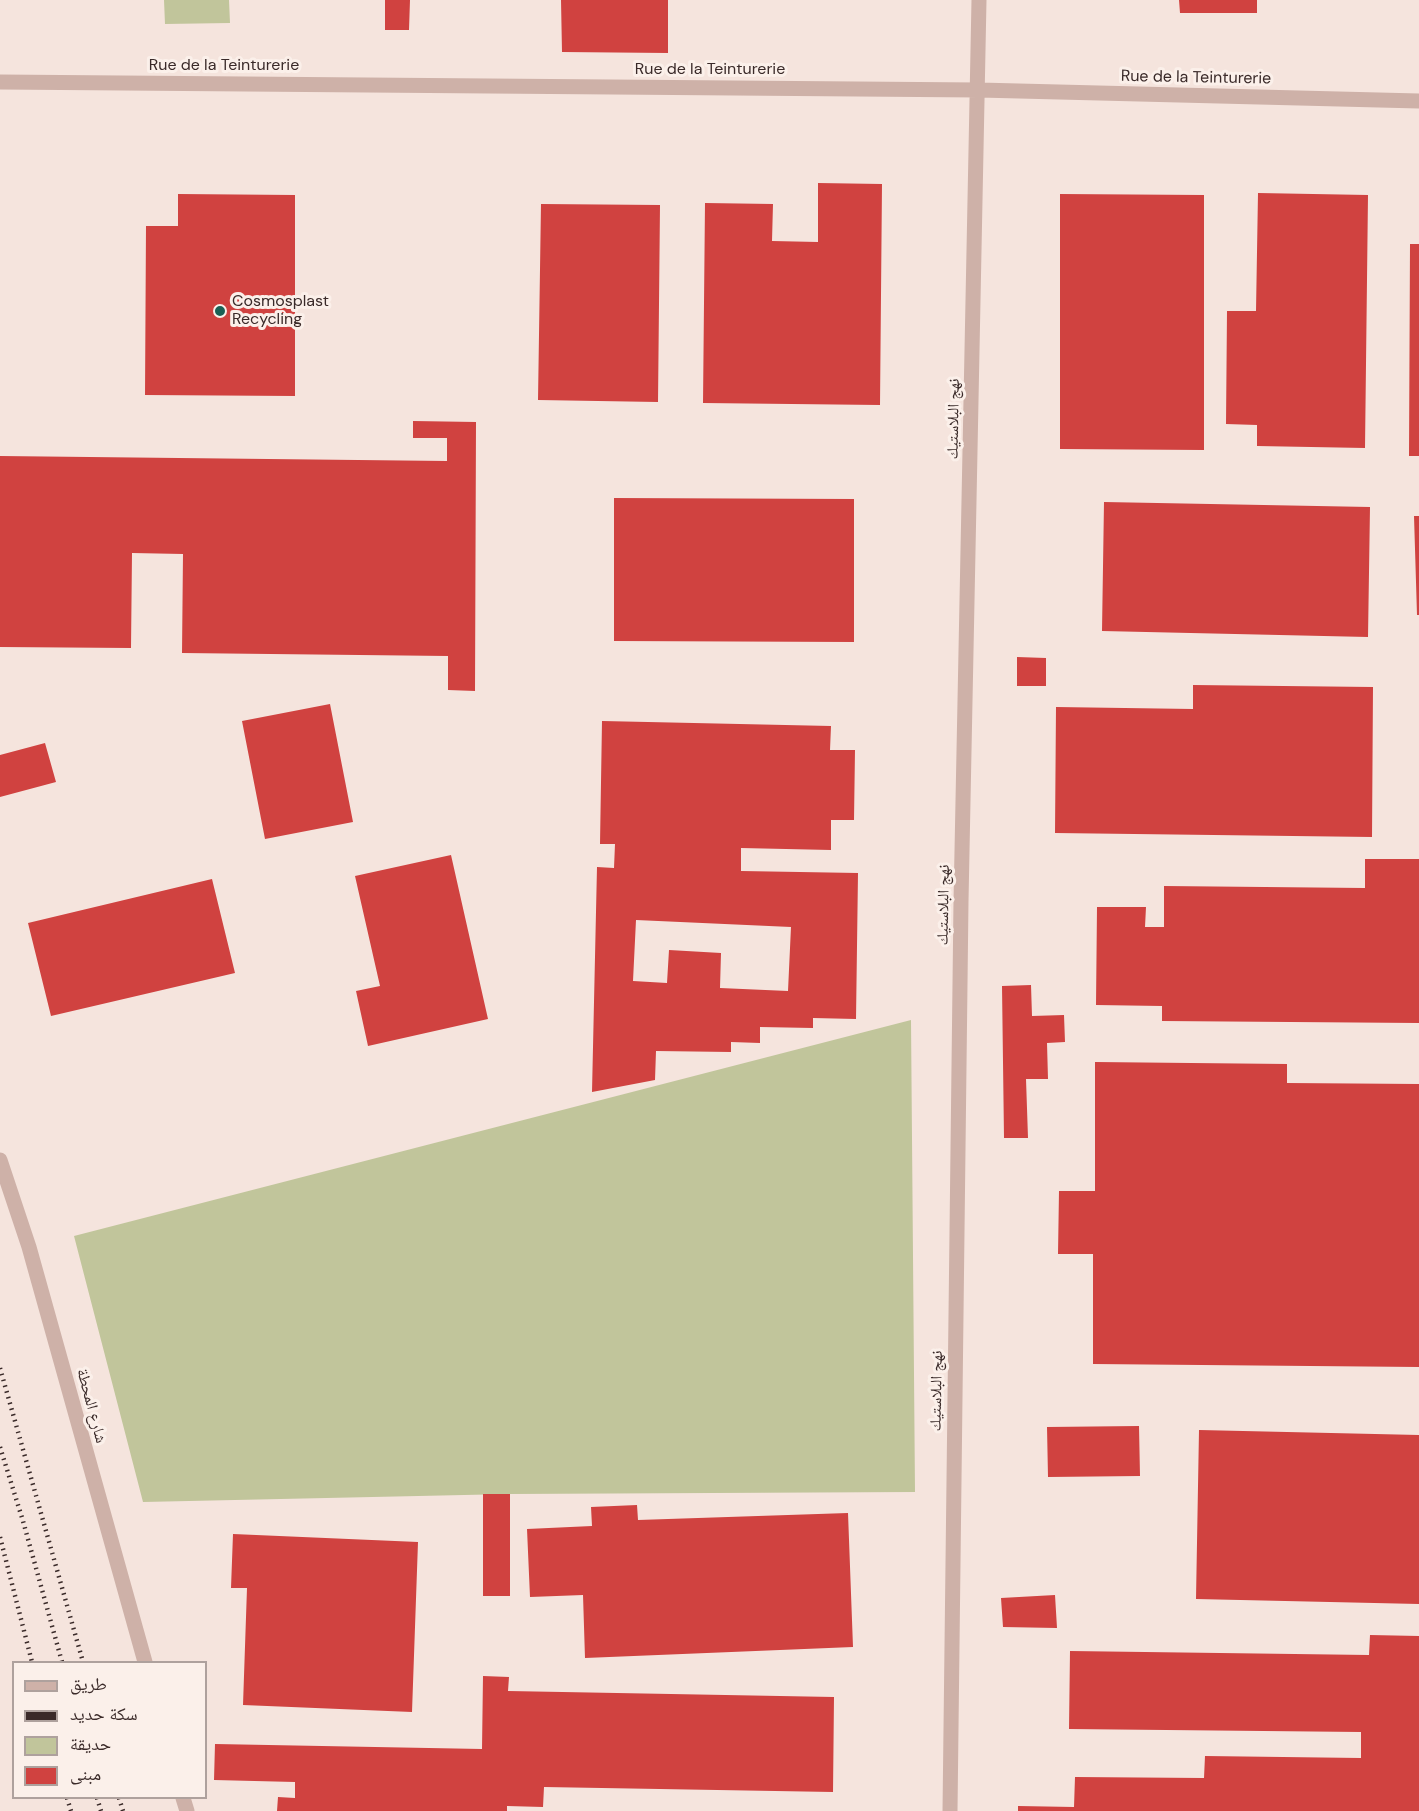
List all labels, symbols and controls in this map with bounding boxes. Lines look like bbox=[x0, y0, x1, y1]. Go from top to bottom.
street label: Rue de la Teinturerie bbox=[149, 56, 299, 76]
street label: Rue de la Teinturerie bbox=[635, 60, 785, 80]
street label: Rue de la Teinturerie bbox=[1121, 67, 1271, 89]
place label: Cosmosplast Recycling bbox=[232, 292, 329, 330]
marker: Cosmosplast Recycling bbox=[213, 304, 227, 318]
street label: نهج البلاستيك bbox=[944, 378, 964, 460]
street label: نهج البلاستيك bbox=[934, 864, 954, 946]
street label: نهج البلاستيك bbox=[927, 1350, 947, 1432]
street label: شارع المحطة bbox=[72, 1367, 110, 1445]
legend bbox=[12, 1661, 207, 1799]
text: طريق bbox=[70, 1672, 107, 1696]
text: سكة حديد bbox=[70, 1702, 138, 1726]
text: حديقة bbox=[70, 1732, 111, 1756]
text: مبنى bbox=[70, 1762, 101, 1786]

